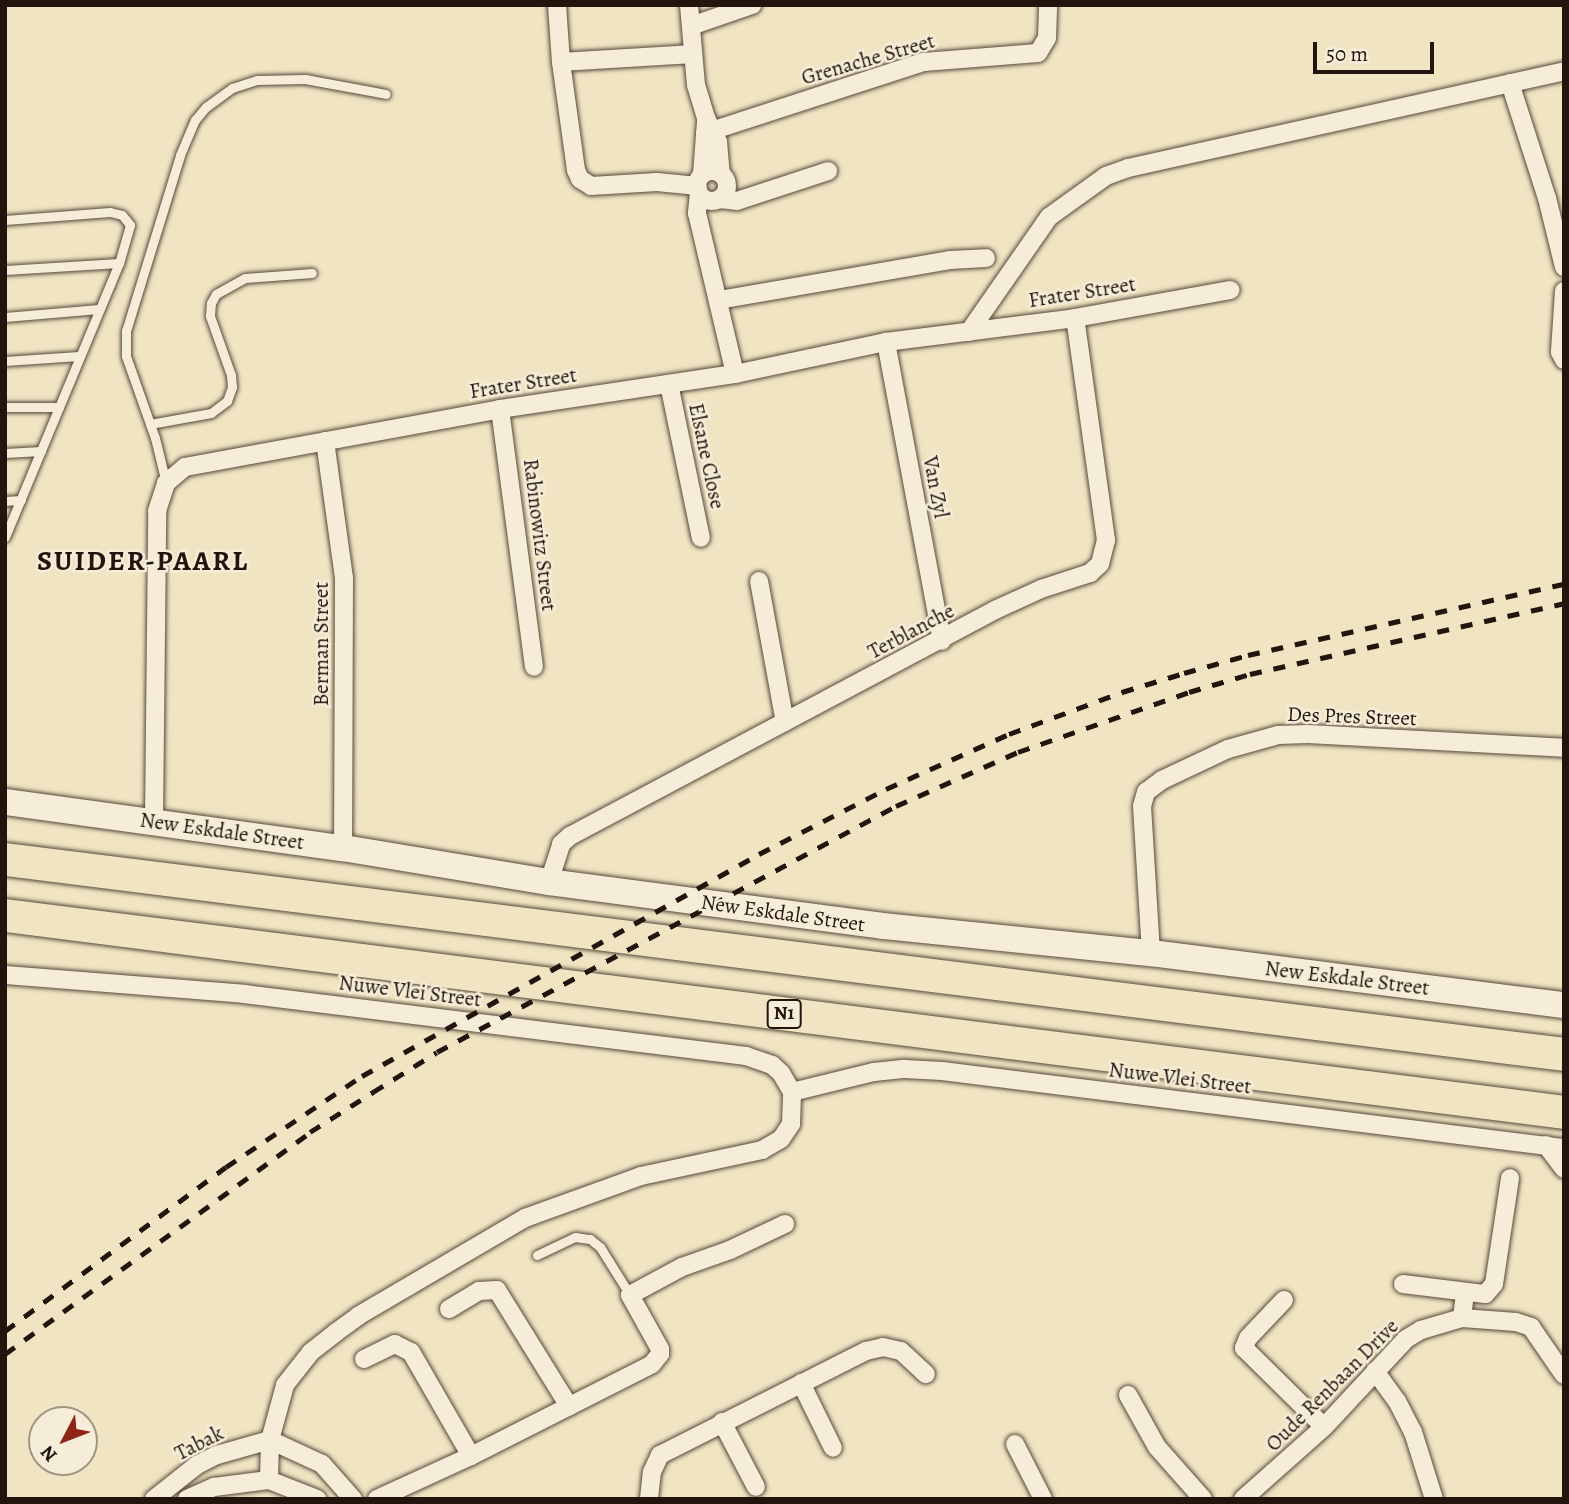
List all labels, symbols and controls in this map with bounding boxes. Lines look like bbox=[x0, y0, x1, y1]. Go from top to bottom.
street label: Grenache Street bbox=[798, 28, 938, 90]
scale bar bbox=[1317, 28, 1438, 72]
text: 50 m bbox=[1326, 40, 1368, 68]
street label: Frater Street bbox=[1027, 271, 1137, 313]
street label: Frater Street bbox=[468, 362, 578, 404]
street label: Elsane Close bbox=[684, 401, 730, 511]
street label: Van Zyl bbox=[918, 454, 954, 520]
street label: Rabinowitz Street bbox=[518, 457, 562, 613]
district label: SUIDER-PAARL bbox=[38, 544, 248, 578]
street label: Berman Street bbox=[308, 582, 334, 706]
street label: Terblanche bbox=[863, 598, 959, 664]
street label: Des Pres Street bbox=[1287, 701, 1417, 731]
street label: New Eskdale Street bbox=[138, 807, 306, 855]
street label: New Eskdale Street bbox=[699, 889, 867, 937]
street label: New Eskdale Street bbox=[1263, 955, 1431, 1001]
street label: Nuwe Vlei Street bbox=[337, 970, 483, 1012]
road number: N1 bbox=[766, 998, 802, 1030]
street label: Nuwe Vlei Street bbox=[1107, 1057, 1253, 1099]
street label: Oude Renbaan Drive bbox=[1261, 1314, 1403, 1456]
north arrow bbox=[28, 1406, 98, 1476]
street label: Tabak bbox=[171, 1420, 227, 1466]
text: N bbox=[35, 1440, 63, 1468]

